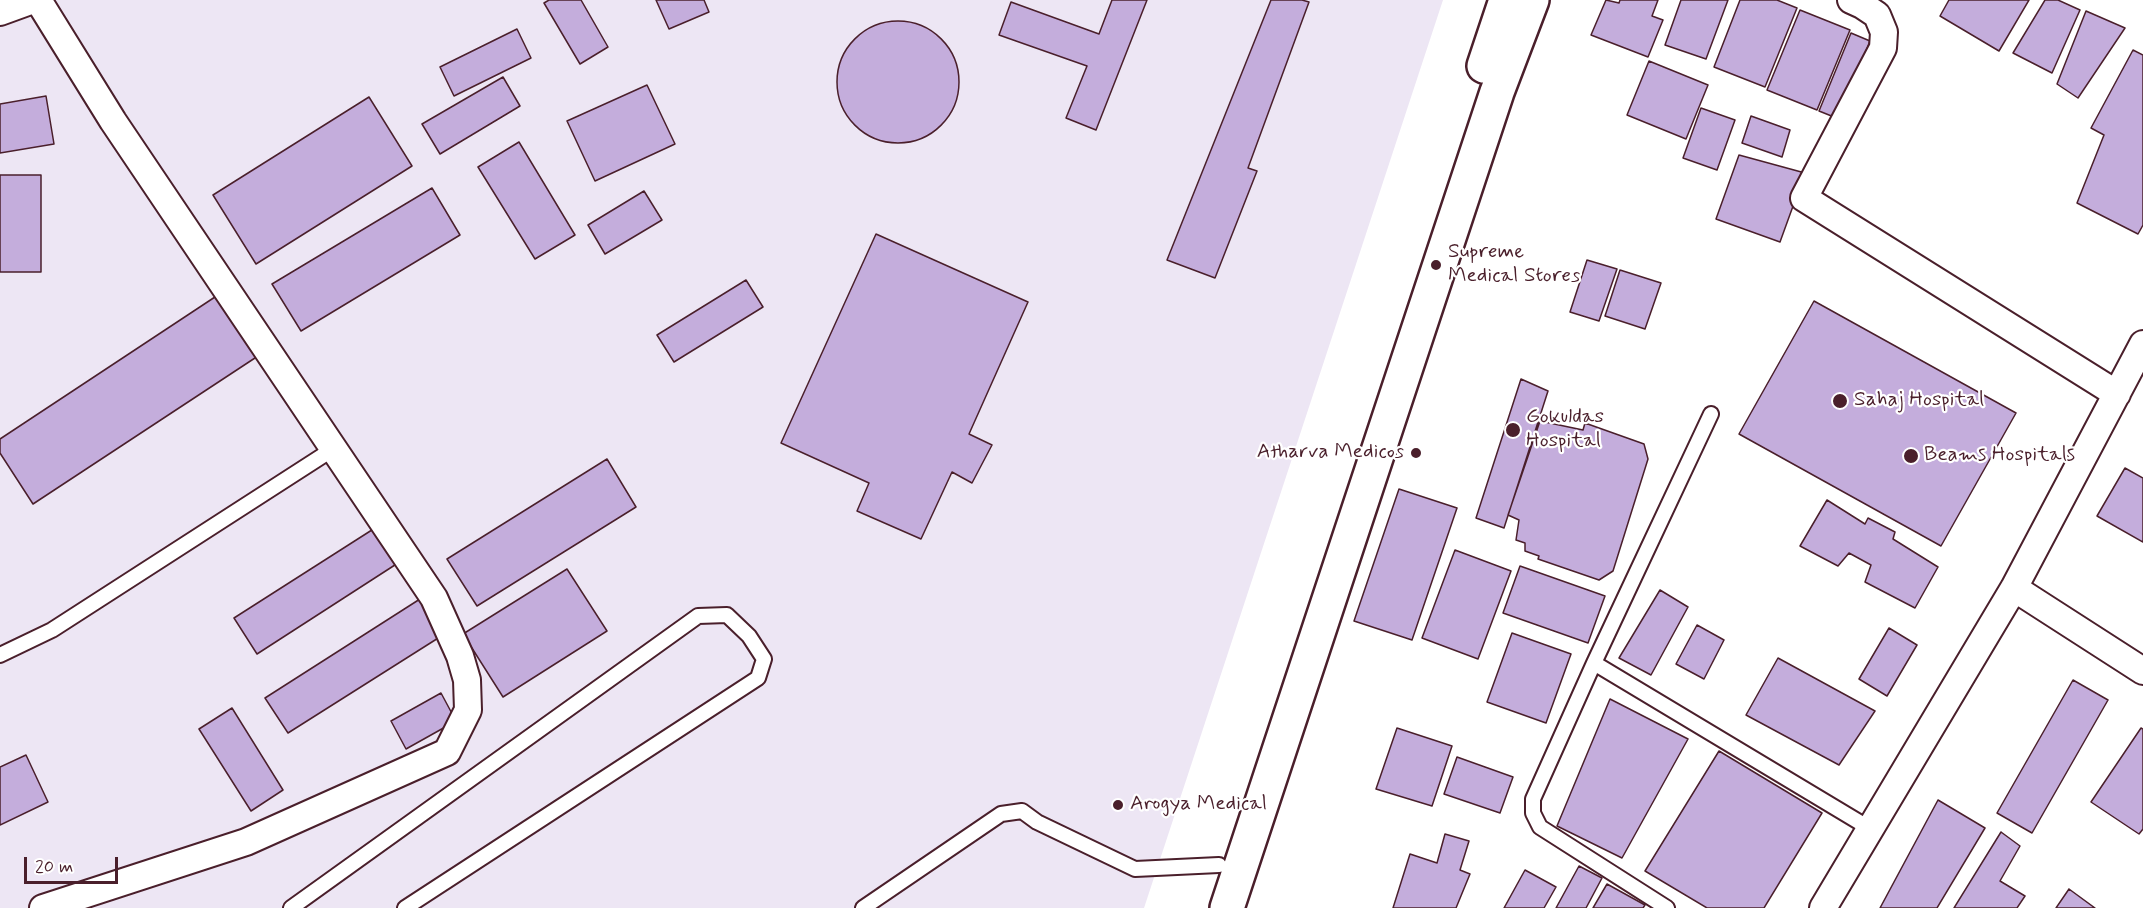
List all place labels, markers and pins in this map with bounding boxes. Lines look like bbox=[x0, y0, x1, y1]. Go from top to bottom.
place label: Supreme Medical Stores bbox=[1448, 240, 1580, 290]
marker: Supreme Medical Stores bbox=[1429, 258, 1443, 272]
place label: Sahaj Hospital bbox=[1854, 388, 1984, 414]
marker: Sahaj Hospital bbox=[1831, 392, 1849, 410]
place label: Gokuldas Hospital bbox=[1526, 405, 1604, 455]
marker: Gokuldas Hospital bbox=[1504, 421, 1522, 439]
place label: Atharva Medicos bbox=[1257, 440, 1404, 466]
place label: Beams Hospitals bbox=[1924, 443, 2075, 469]
marker: Atharva Medicos bbox=[1409, 446, 1423, 460]
marker: Beams Hospitals bbox=[1902, 447, 1920, 465]
place label: Arogya Medical bbox=[1130, 792, 1267, 818]
marker: Arogya Medical bbox=[1111, 798, 1125, 812]

